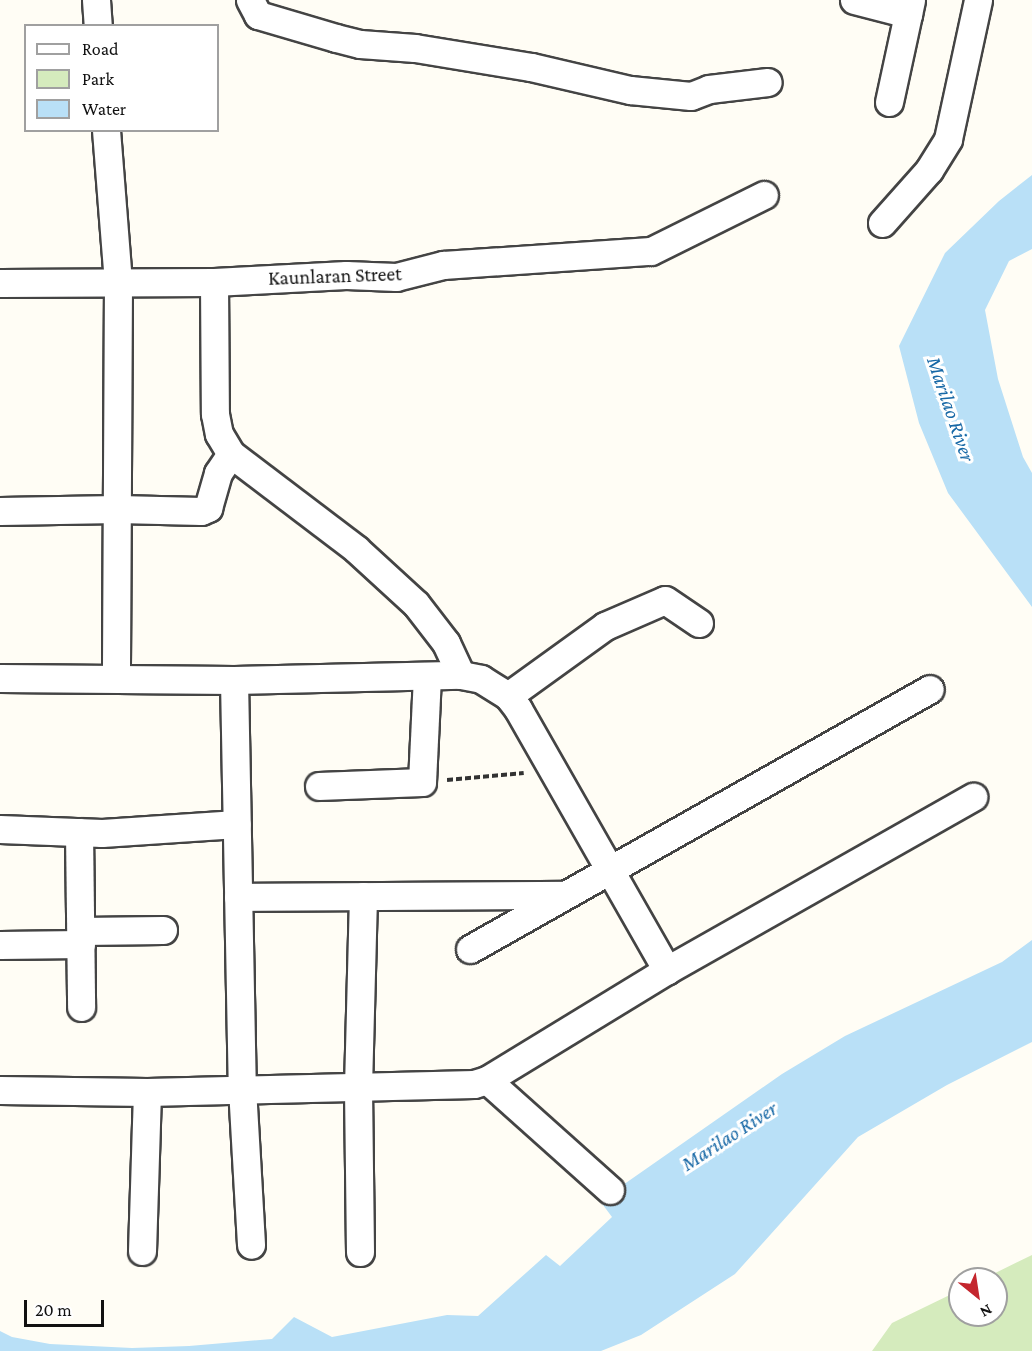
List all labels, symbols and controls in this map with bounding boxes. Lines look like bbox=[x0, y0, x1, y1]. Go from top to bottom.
legend bbox=[24, 24, 219, 132]
text: Road bbox=[82, 39, 119, 59]
text: Park bbox=[82, 69, 114, 89]
text: Water bbox=[82, 99, 126, 119]
street label: Kaunlaran Street bbox=[268, 262, 402, 290]
water label: Marilao River bbox=[921, 353, 981, 465]
water label: Marilao River bbox=[676, 1096, 782, 1176]
north arrow bbox=[948, 1267, 1008, 1327]
scale bar bbox=[27, 1288, 106, 1326]
text: 20 m bbox=[35, 1300, 72, 1320]
text: N bbox=[977, 1301, 995, 1321]

